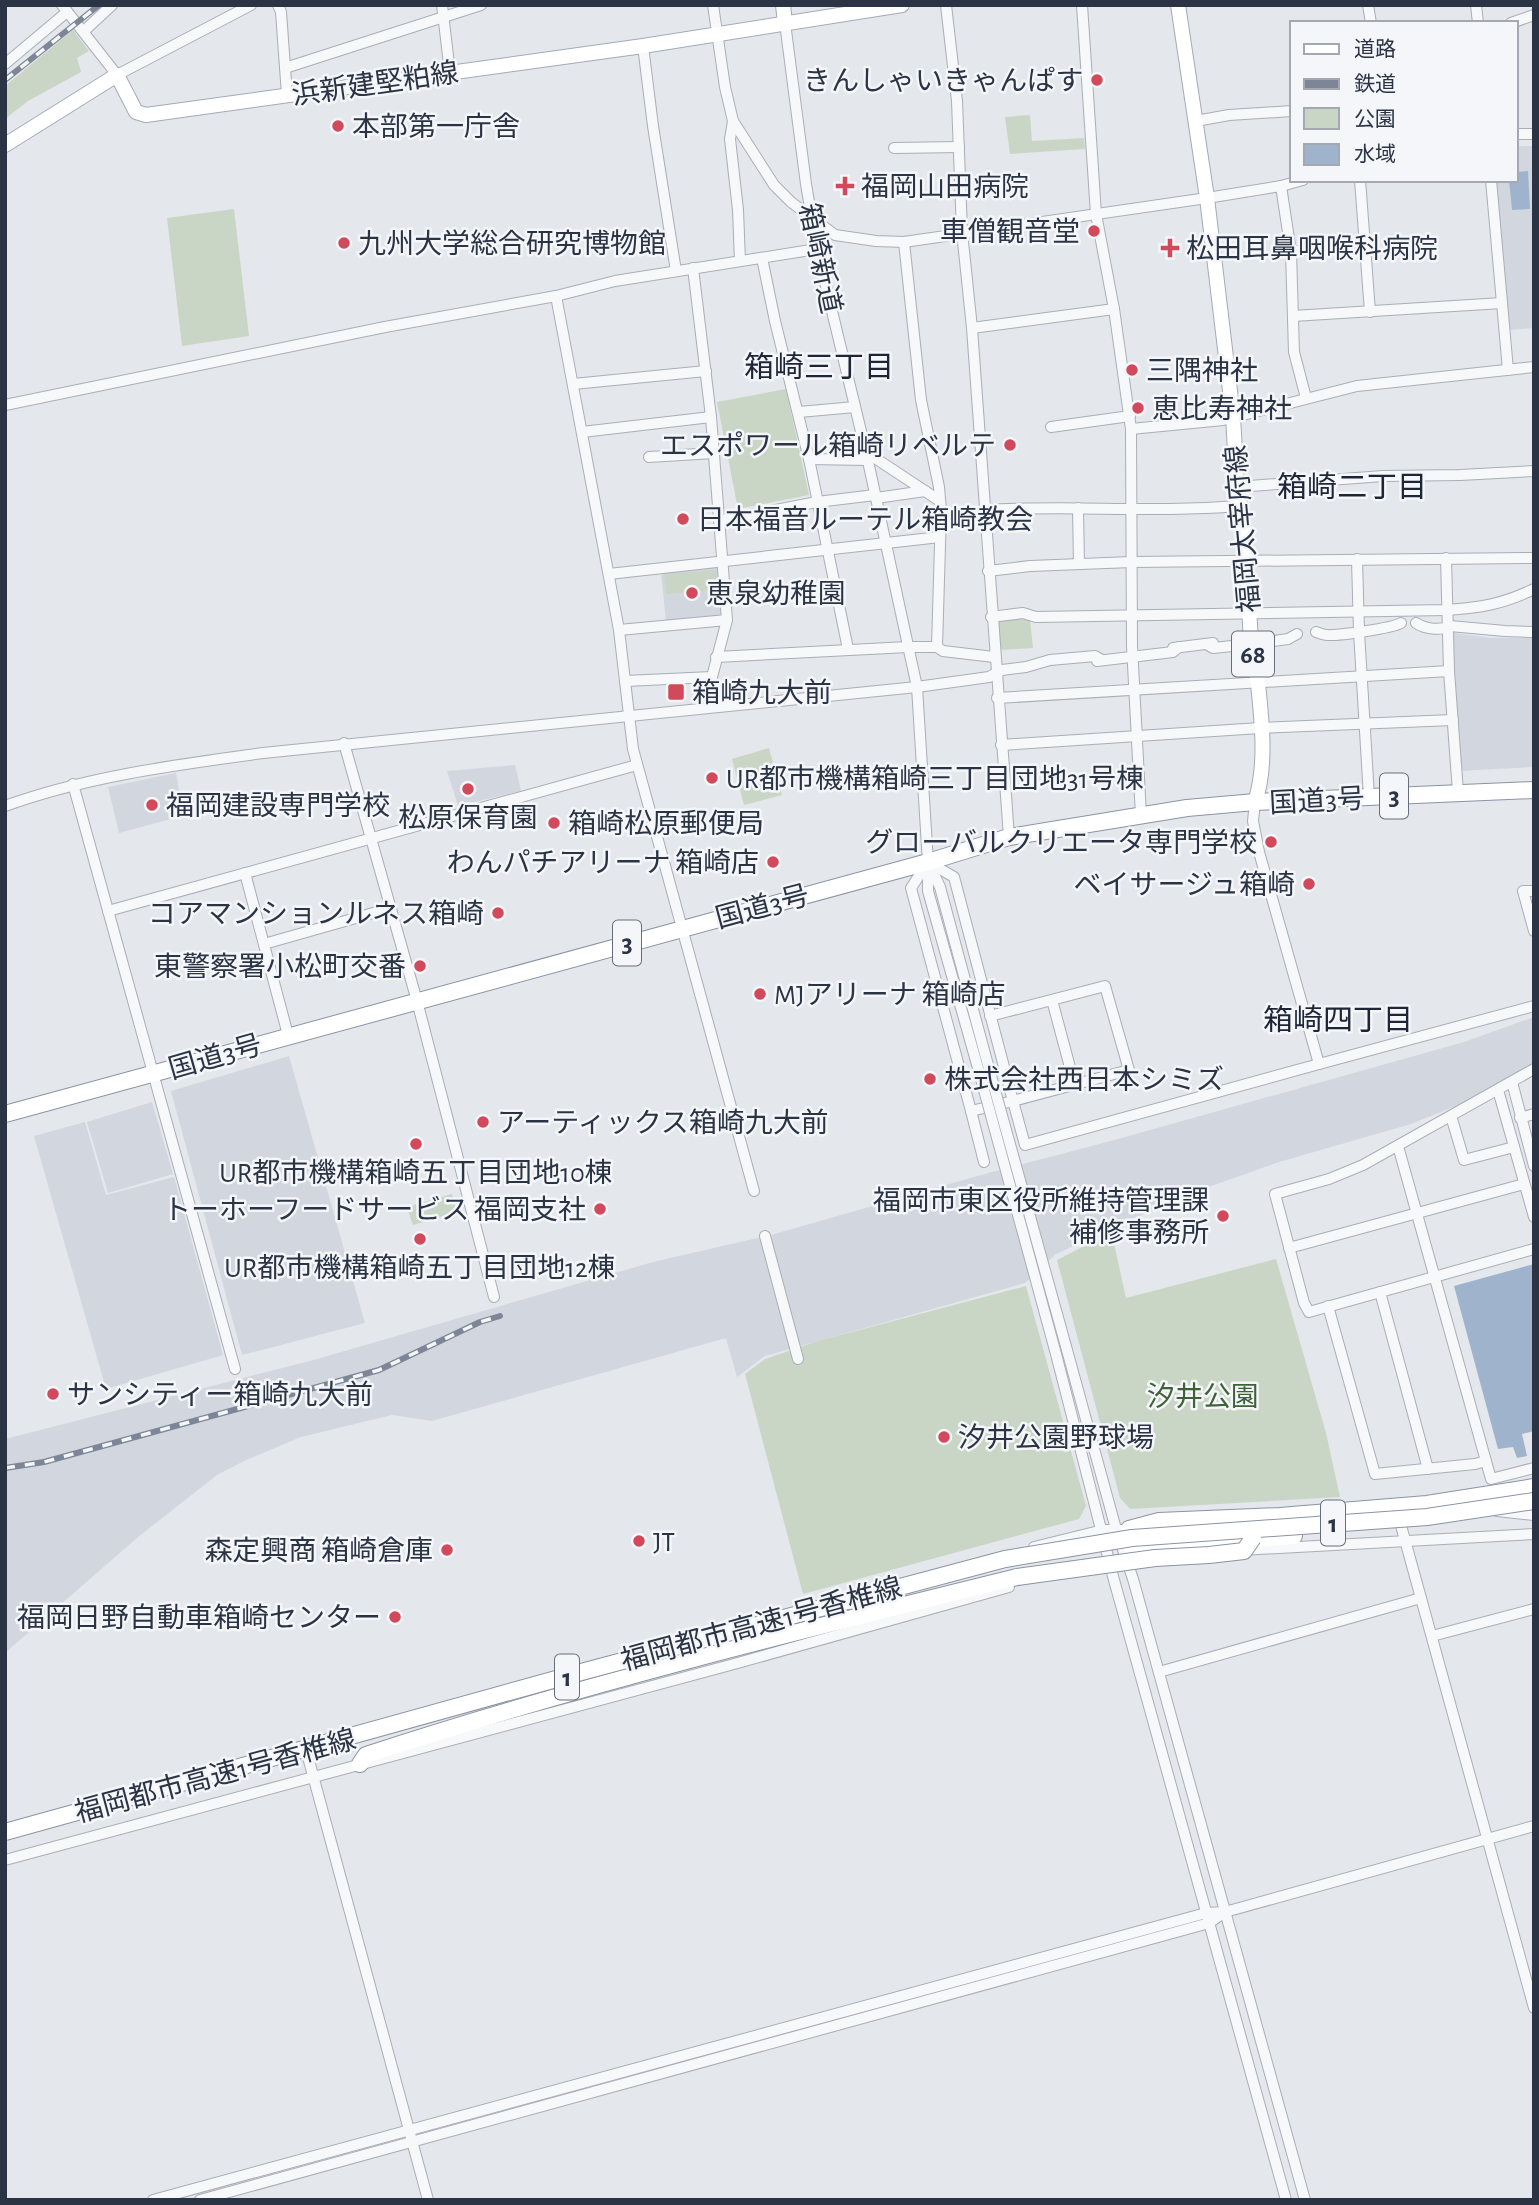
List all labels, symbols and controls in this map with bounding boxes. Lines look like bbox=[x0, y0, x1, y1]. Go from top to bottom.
legend bbox=[1290, 21, 1518, 182]
text: 道路 bbox=[1354, 38, 1396, 60]
street label: 浜新建堅粕線 bbox=[290, 57, 460, 111]
place label: きんしゃいきゃんぱす bbox=[803, 66, 1083, 96]
marker: きんしゃいきゃんぱす bbox=[1089, 72, 1105, 88]
text: 鉄道 bbox=[1354, 73, 1396, 95]
text: 公園 bbox=[1354, 109, 1396, 130]
place label: 本部第一庁舎 bbox=[352, 112, 520, 142]
marker: 本部第一庁舎 bbox=[330, 118, 346, 134]
text: 水域 bbox=[1354, 143, 1396, 165]
place label: 福岡山田病院 bbox=[861, 172, 1029, 202]
marker: 福岡山田病院 bbox=[835, 176, 855, 196]
street label: 箱崎新道 bbox=[794, 200, 846, 316]
place label: 車僧観音堂 bbox=[940, 217, 1080, 247]
marker: 車僧観音堂 bbox=[1086, 223, 1102, 239]
place label: 九州大学総合研究博物館 bbox=[358, 229, 666, 259]
place label: 松田耳鼻咽喉科病院 bbox=[1186, 234, 1438, 264]
marker: 九州大学総合研究博物館 bbox=[336, 235, 352, 251]
marker: 松田耳鼻咽喉科病院 bbox=[1160, 238, 1180, 258]
district label: 箱崎三丁目 bbox=[744, 351, 894, 383]
place label: 三隅神社 bbox=[1146, 356, 1258, 386]
marker: 三隅神社 bbox=[1124, 362, 1140, 378]
place label: 恵比寿神社 bbox=[1152, 394, 1292, 424]
marker: 恵比寿神社 bbox=[1130, 400, 1146, 416]
place label: エスポワール箱崎リベルテ bbox=[660, 431, 996, 461]
marker: エスポワール箱崎リベルテ bbox=[1002, 437, 1018, 453]
street label: 福岡太宰府線 bbox=[1221, 444, 1265, 614]
district label: 箱崎二丁目 bbox=[1277, 471, 1427, 503]
place label: 日本福音ルーテル箱崎教会 bbox=[697, 505, 1033, 535]
marker: 日本福音ルーテル箱崎教会 bbox=[675, 511, 691, 527]
place label: 恵泉幼稚園 bbox=[706, 579, 846, 609]
marker: 恵泉幼稚園 bbox=[684, 585, 700, 601]
road number: 68 bbox=[1232, 632, 1274, 676]
place label: 箱崎九大前 bbox=[692, 678, 832, 708]
marker: 箱崎九大前 bbox=[666, 682, 686, 702]
place label: UR都市機構箱崎三丁目団地31号棟 bbox=[726, 764, 1144, 794]
marker: UR都市機構箱崎三丁目団地31号棟 bbox=[704, 770, 720, 786]
road number: 3 bbox=[1380, 774, 1408, 818]
marker: 松原保育園 bbox=[460, 781, 476, 797]
street label: 国道3号 bbox=[1269, 784, 1366, 818]
place label: 福岡建設専門学校 bbox=[166, 791, 390, 821]
marker: 福岡建設専門学校 bbox=[144, 797, 160, 813]
place label: 松原保育園 bbox=[398, 803, 538, 833]
place label: 箱崎松原郵便局 bbox=[568, 809, 764, 839]
marker: 箱崎松原郵便局 bbox=[546, 815, 562, 831]
place label: グローバルクリエータ専門学校 bbox=[865, 828, 1257, 858]
marker: グローバルクリエータ専門学校 bbox=[1263, 834, 1279, 850]
place label: わんパチアリーナ 箱崎店 bbox=[446, 848, 759, 878]
marker: わんパチアリーナ 箱崎店 bbox=[765, 854, 781, 870]
place label: ベイサージュ箱崎 bbox=[1074, 870, 1295, 900]
marker: ベイサージュ箱崎 bbox=[1301, 876, 1317, 892]
street label: 国道3号 bbox=[712, 880, 812, 934]
place label: コアマンションルネス箱崎 bbox=[148, 899, 484, 929]
marker: コアマンションルネス箱崎 bbox=[490, 905, 506, 921]
road number: 3 bbox=[613, 920, 641, 966]
place label: 東警察署小松町交番 bbox=[154, 952, 406, 982]
marker: 東警察署小松町交番 bbox=[412, 958, 428, 974]
place label: MJアリーナ 箱崎店 bbox=[774, 980, 1005, 1010]
marker: MJアリーナ 箱崎店 bbox=[752, 986, 768, 1002]
district label: 箱崎四丁目 bbox=[1263, 1004, 1413, 1036]
street label: 国道3号 bbox=[165, 1029, 265, 1085]
place label: 株式会社西日本シミズ bbox=[944, 1065, 1224, 1095]
marker: 株式会社西日本シミズ bbox=[922, 1071, 938, 1087]
place label: アーティックス箱崎九大前 bbox=[497, 1108, 829, 1138]
marker: アーティックス箱崎九大前 bbox=[475, 1114, 491, 1130]
marker: UR都市機構箱崎五丁目団地10棟 bbox=[408, 1136, 424, 1152]
place label: UR都市機構箱崎五丁目団地10棟 bbox=[219, 1158, 613, 1188]
place label: 福岡市東区役所維持管理課 補修事務所 bbox=[873, 1186, 1209, 1248]
place label: トーホーフードサービス 福岡支社 bbox=[163, 1195, 586, 1225]
marker: トーホーフードサービス 福岡支社 bbox=[592, 1201, 608, 1217]
marker: 福岡市東区役所維持管理課 補修事務所 bbox=[1215, 1208, 1231, 1224]
marker: UR都市機構箱崎五丁目団地12棟 bbox=[412, 1231, 428, 1247]
place label: UR都市機構箱崎五丁目団地12棟 bbox=[224, 1253, 616, 1283]
place label: サンシティー箱崎九大前 bbox=[67, 1380, 373, 1410]
park label: 汐井公園 bbox=[1147, 1382, 1259, 1412]
marker: サンシティー箱崎九大前 bbox=[45, 1386, 61, 1402]
place label: 汐井公園野球場 bbox=[958, 1423, 1154, 1453]
marker: 汐井公園野球場 bbox=[936, 1429, 952, 1445]
road number: 1 bbox=[1321, 1500, 1345, 1546]
place label: JT bbox=[653, 1529, 675, 1557]
marker: JT bbox=[631, 1533, 647, 1549]
place label: 森定興商 箱崎倉庫 bbox=[204, 1536, 433, 1566]
marker: 森定興商 箱崎倉庫 bbox=[439, 1542, 455, 1558]
street label: 福岡都市高速1号香椎線 bbox=[617, 1572, 905, 1676]
place label: 福岡日野自動車箱崎センター bbox=[17, 1603, 381, 1633]
marker: 福岡日野自動車箱崎センター bbox=[387, 1609, 403, 1625]
road number: 1 bbox=[555, 1654, 579, 1700]
street label: 福岡都市高速1号香椎線 bbox=[71, 1724, 359, 1828]

